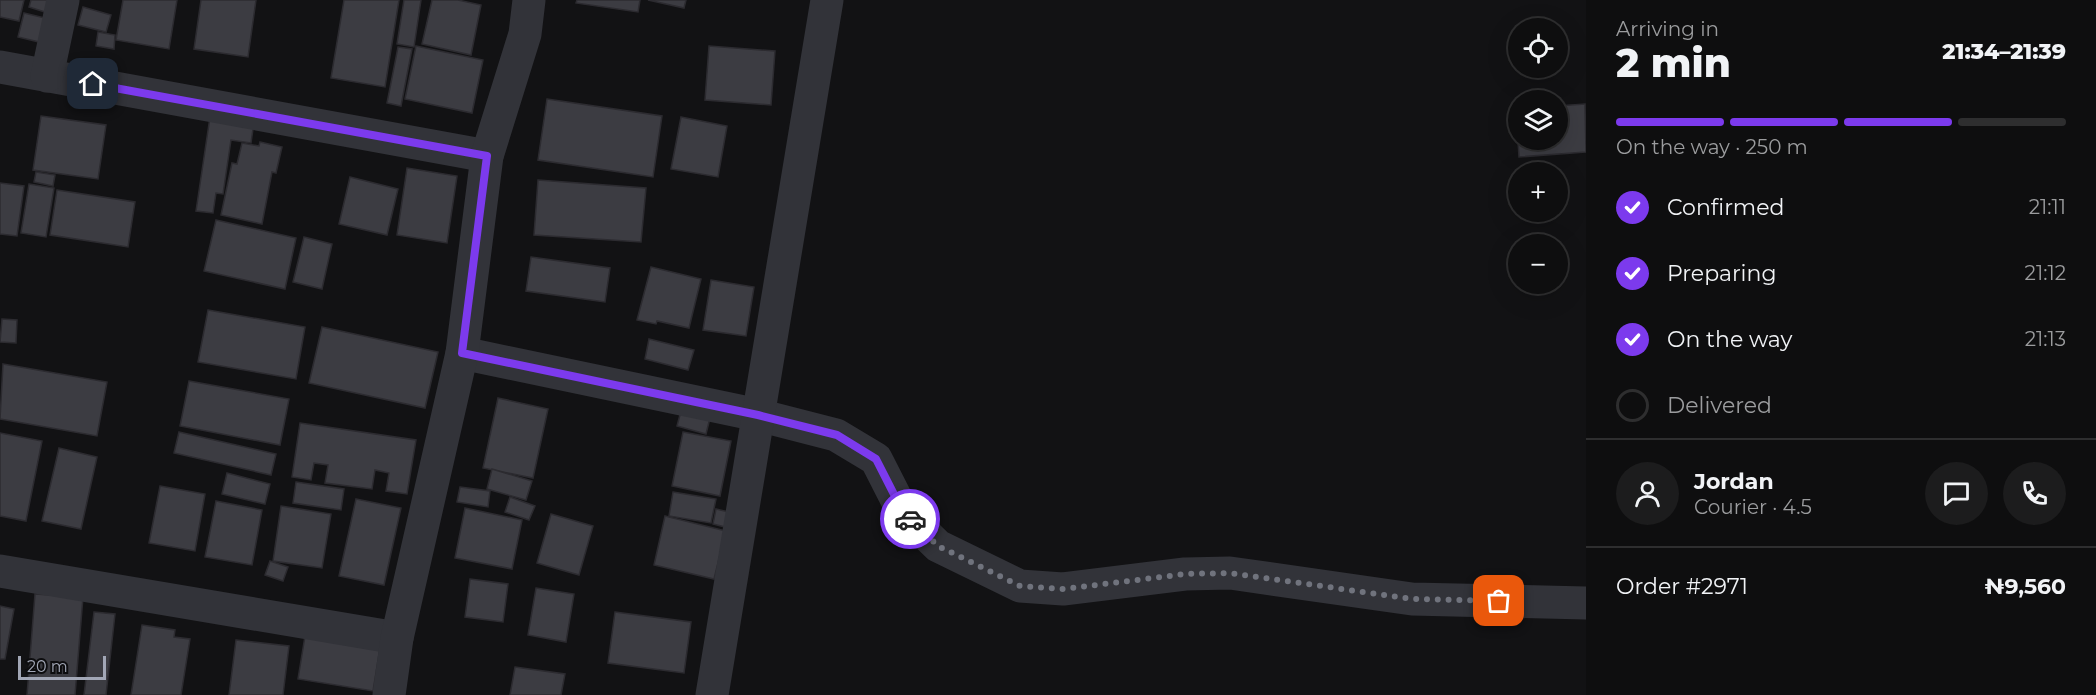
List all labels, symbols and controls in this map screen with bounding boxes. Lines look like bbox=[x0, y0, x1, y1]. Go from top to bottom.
text: Arriving in bbox=[1616, 17, 1719, 41]
map controls bbox=[1508, 18, 1568, 294]
button: locate bbox=[1508, 18, 1568, 78]
text: 21:34–21:39 bbox=[1942, 38, 2066, 65]
text: 2 min bbox=[1616, 39, 1731, 87]
pin bbox=[67, 58, 118, 109]
icon: home bbox=[76, 67, 109, 100]
button: layers bbox=[1508, 90, 1568, 150]
text: On the way · 250 m bbox=[1616, 135, 1808, 159]
button: + bbox=[1508, 162, 1568, 222]
icon: check bbox=[1616, 191, 1649, 224]
text: Confirmed bbox=[1667, 194, 1784, 221]
text: 21:11 bbox=[2029, 195, 2066, 219]
button: − bbox=[1508, 234, 1568, 294]
icon: check bbox=[1616, 257, 1649, 290]
text: Preparing bbox=[1667, 260, 1776, 287]
text: 21:12 bbox=[2025, 261, 2066, 285]
icon: check bbox=[1616, 323, 1649, 356]
text: On the way bbox=[1667, 326, 1792, 353]
text: 21:13 bbox=[2025, 327, 2066, 351]
text: Delivered bbox=[1667, 392, 1772, 419]
button: person bbox=[1616, 462, 1679, 525]
button: chat bbox=[1925, 462, 1988, 525]
button: phone bbox=[2003, 462, 2066, 525]
text: Jordan bbox=[1694, 468, 1774, 495]
courier bbox=[880, 489, 940, 549]
text: Courier · 4.5 bbox=[1694, 495, 1812, 519]
icon: car bbox=[894, 503, 927, 536]
text: Order #2971 bbox=[1616, 573, 1748, 600]
text: ₦9,560 bbox=[1985, 573, 2066, 600]
pin bbox=[1473, 575, 1524, 626]
icon: bag bbox=[1482, 584, 1515, 617]
scale bar bbox=[18, 653, 106, 680]
text: 20 m bbox=[27, 657, 68, 676]

